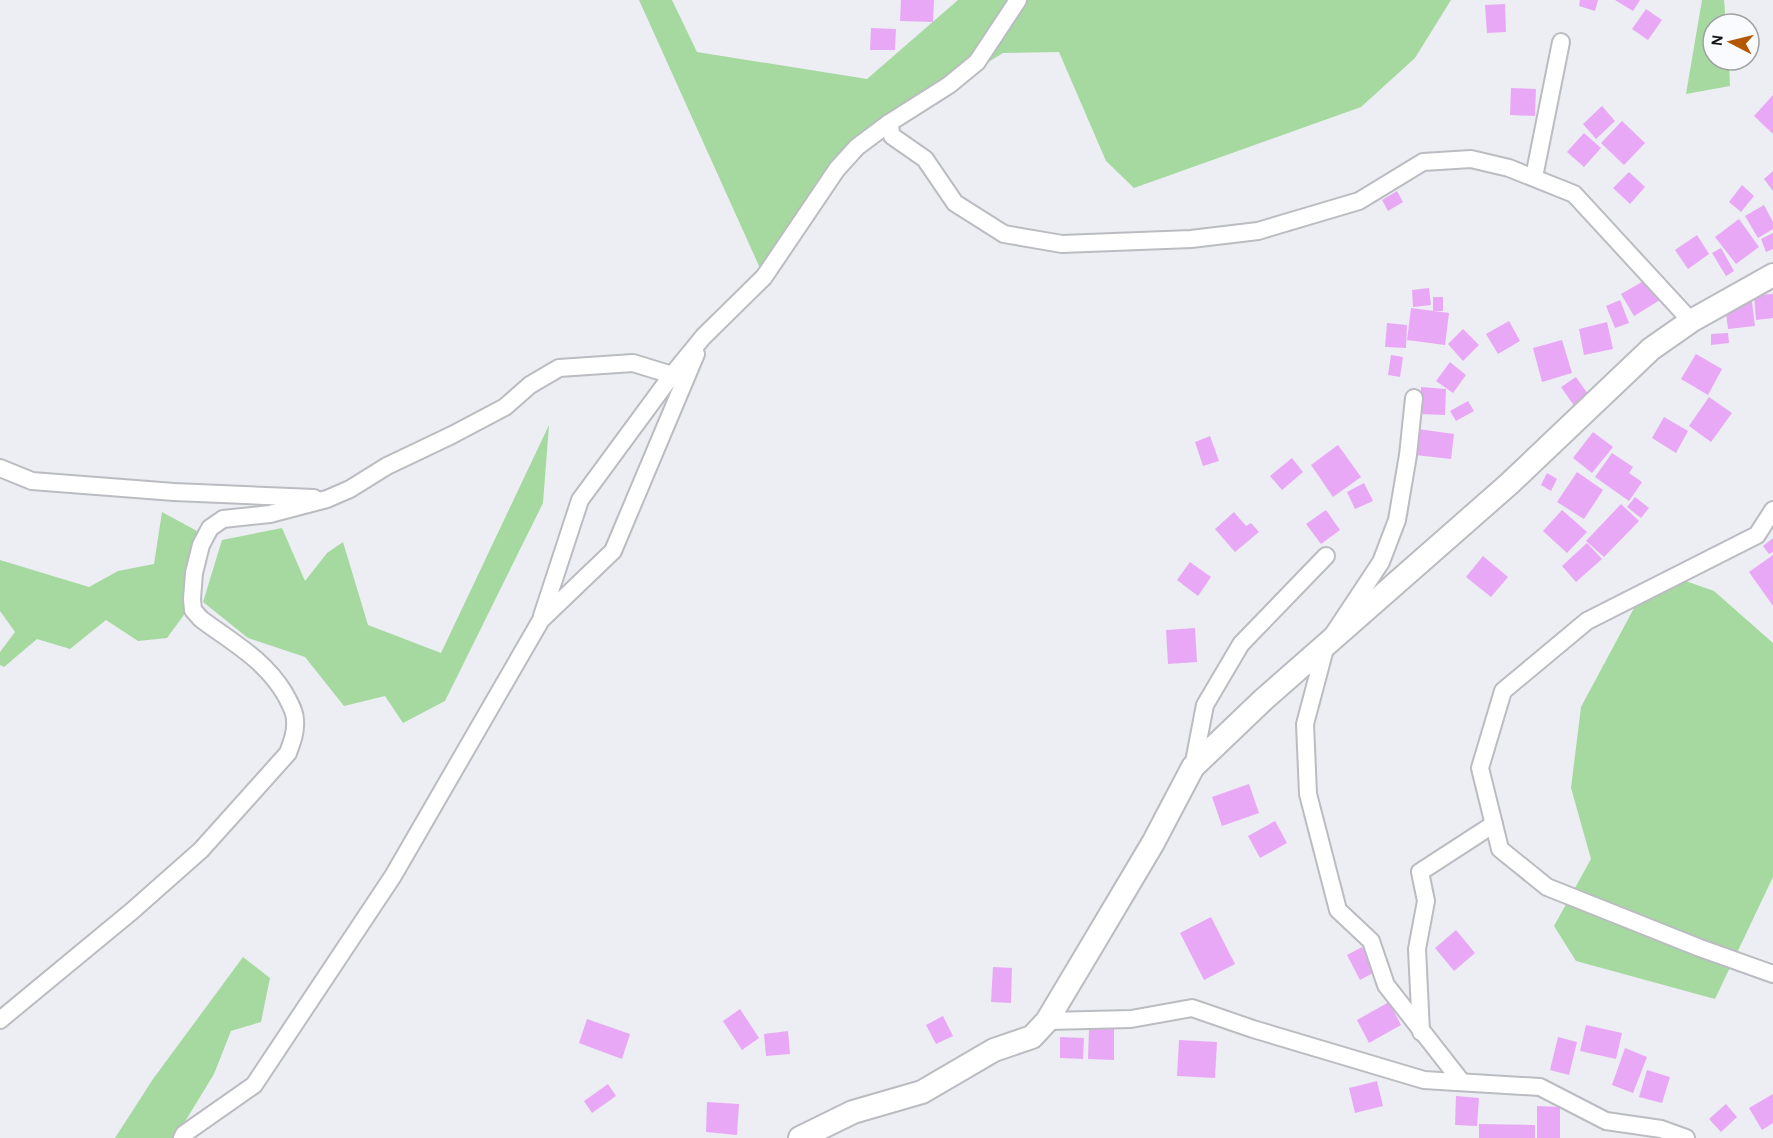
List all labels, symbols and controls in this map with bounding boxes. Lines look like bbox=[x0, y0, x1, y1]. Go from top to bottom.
north arrow bbox=[1701, 12, 1761, 72]
text: N bbox=[1708, 34, 1726, 47]

